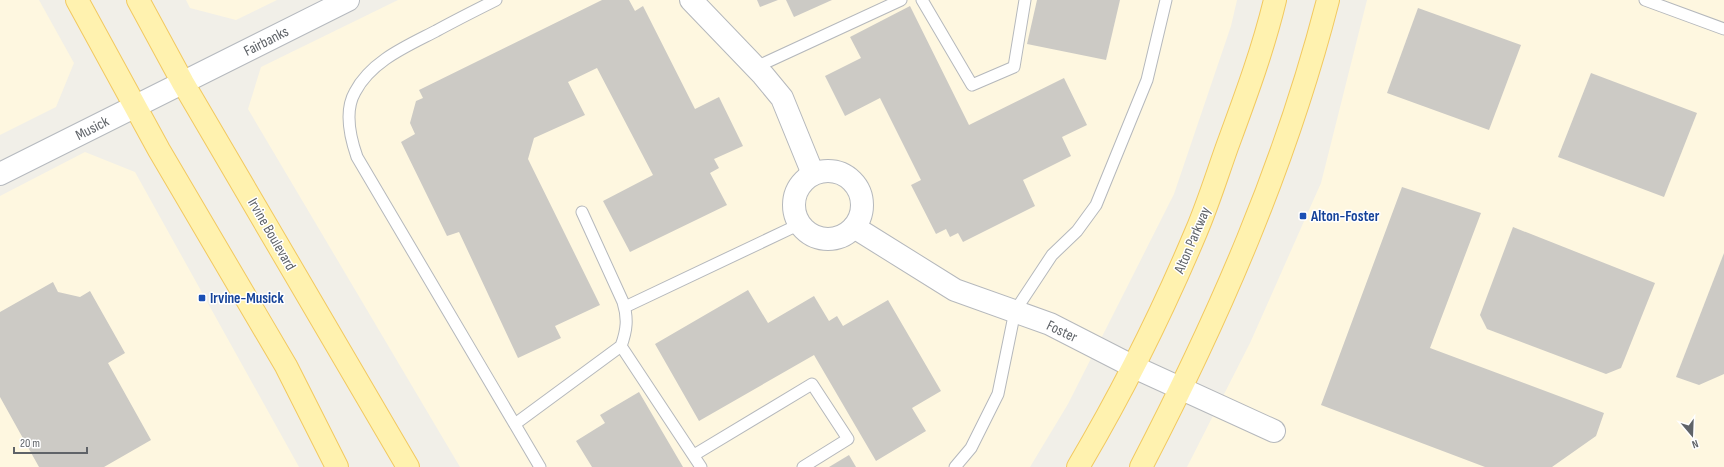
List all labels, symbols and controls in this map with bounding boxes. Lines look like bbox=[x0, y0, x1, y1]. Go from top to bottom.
street label: Fairbanks bbox=[241, 22, 292, 61]
street label: Musick bbox=[72, 112, 112, 145]
street label: Irvine Boulevard bbox=[243, 195, 300, 274]
street label: Alton Parkway bbox=[1170, 204, 1215, 277]
place label: Alton-Foster bbox=[1310, 207, 1380, 226]
marker: Alton-Foster bbox=[1298, 211, 1308, 221]
place label: Irvine-Musick bbox=[210, 289, 284, 308]
marker: Irvine-Musick bbox=[197, 293, 207, 303]
street label: Foster bbox=[1043, 316, 1081, 347]
north arrow bbox=[1672, 415, 1712, 455]
scale bar bbox=[14, 429, 87, 455]
text: 20 m bbox=[20, 436, 40, 451]
text: N bbox=[1690, 437, 1700, 451]

